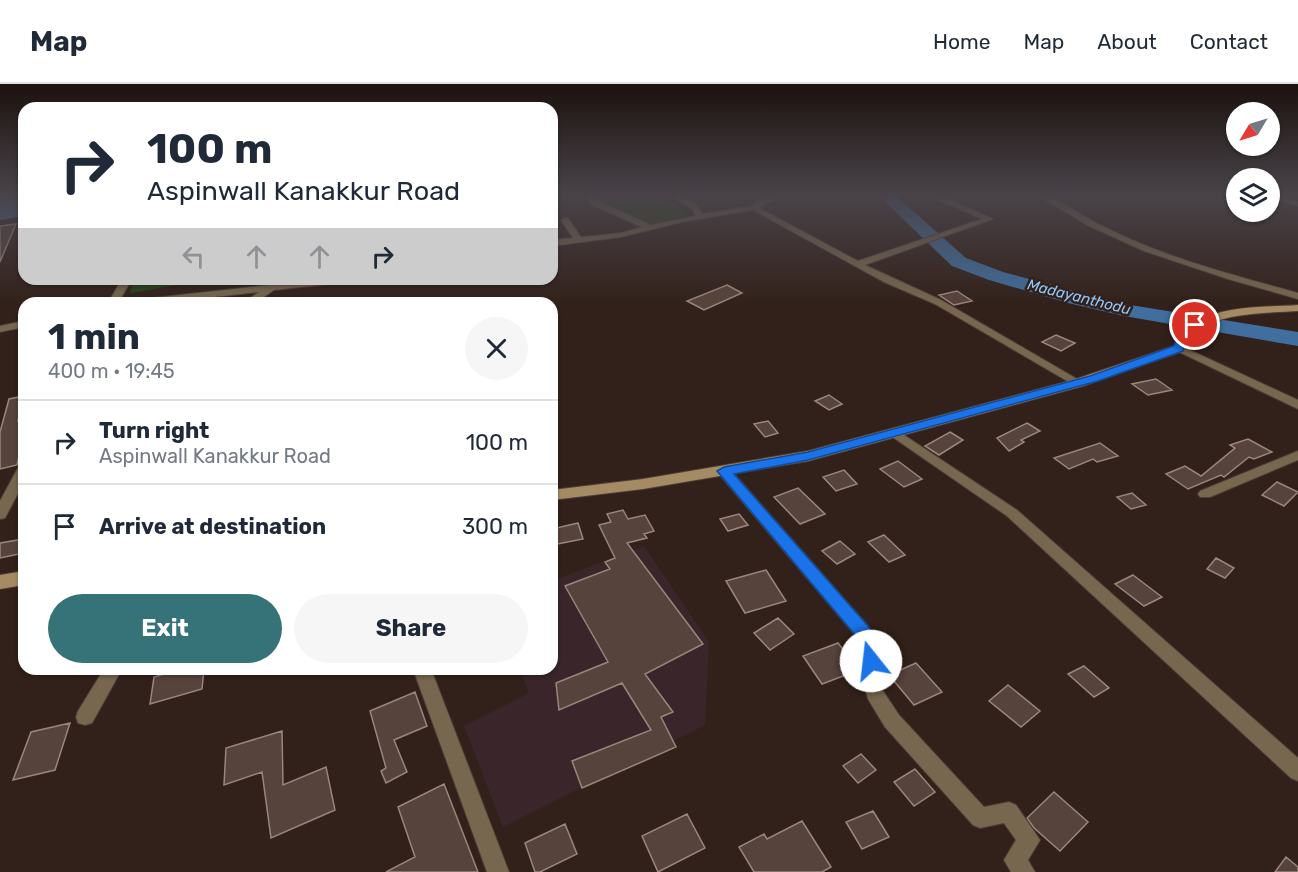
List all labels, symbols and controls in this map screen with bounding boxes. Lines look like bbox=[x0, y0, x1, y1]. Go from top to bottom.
text: Map bbox=[30, 25, 87, 58]
text: Home bbox=[933, 29, 990, 54]
text: Map bbox=[1023, 29, 1064, 54]
text: About bbox=[1097, 29, 1157, 54]
text: Contact bbox=[1190, 29, 1268, 54]
north arrow bbox=[1226, 102, 1280, 156]
map controls bbox=[1226, 102, 1280, 222]
text: 100 m bbox=[147, 124, 272, 174]
icon: right bbox=[48, 126, 126, 204]
button: layers bbox=[1226, 168, 1280, 222]
text: Aspinwall Kanakkur Road bbox=[147, 175, 460, 207]
icon: left bbox=[177, 240, 210, 273]
icon: ahead bbox=[240, 240, 273, 273]
icon: ahead bbox=[303, 240, 336, 273]
icon: right bbox=[366, 240, 399, 273]
water label: Madayanthodu bbox=[1025, 275, 1133, 319]
pin bbox=[1169, 299, 1220, 350]
icon: arrive bbox=[1178, 308, 1211, 341]
text: 1 min bbox=[48, 315, 140, 358]
button: close bbox=[465, 317, 528, 380]
text: 400 m · 19:45 bbox=[48, 359, 175, 383]
text: Turn right bbox=[99, 417, 209, 444]
icon: right bbox=[48, 426, 81, 459]
text: 100 m bbox=[466, 429, 528, 456]
text: Aspinwall Kanakkur Road bbox=[99, 444, 331, 468]
icon: arrive bbox=[48, 510, 81, 543]
text: Arrive at destination bbox=[99, 513, 326, 540]
text: 300 m bbox=[462, 513, 528, 540]
button: Exit bbox=[48, 594, 282, 663]
button: Share bbox=[294, 594, 528, 663]
position arrow bbox=[839, 629, 903, 693]

